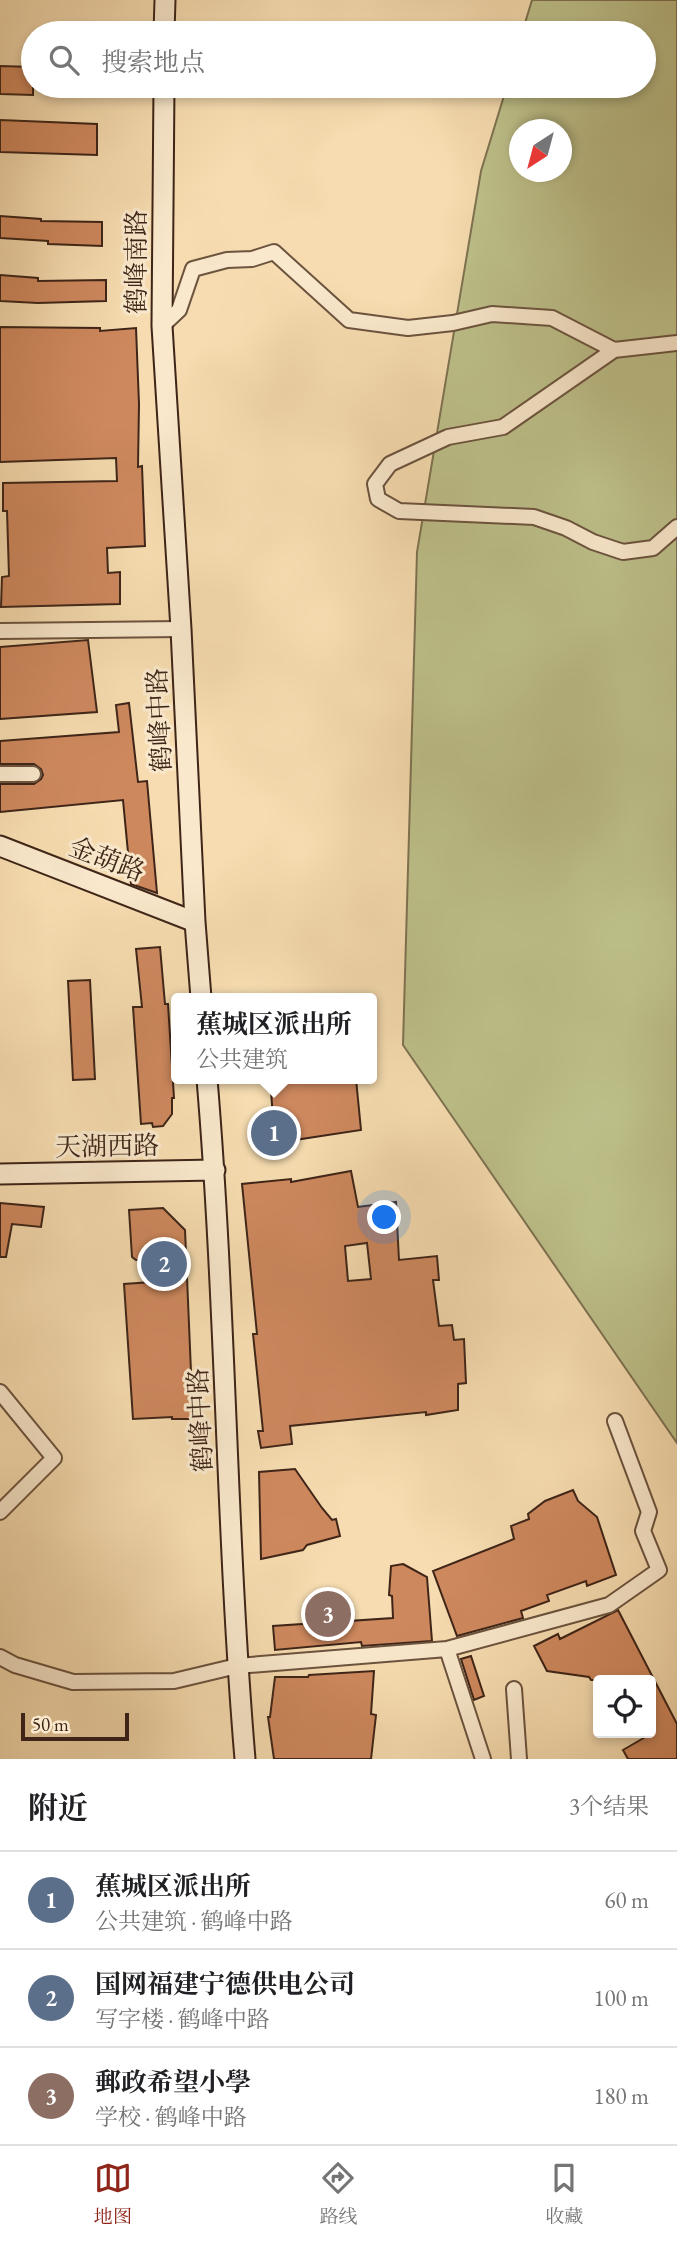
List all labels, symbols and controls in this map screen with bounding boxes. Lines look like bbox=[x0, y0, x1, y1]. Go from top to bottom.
search box bbox=[21, 21, 656, 98]
icon: search bbox=[45, 41, 83, 79]
text: 搜索地点 bbox=[101, 45, 205, 79]
north arrow bbox=[509, 119, 572, 182]
street label: 鹤峰南路 bbox=[119, 210, 153, 314]
street label: 鹤峰中路 bbox=[139, 667, 179, 773]
street label: 金葫路 bbox=[64, 829, 150, 889]
popup bbox=[171, 993, 377, 1084]
text: 蕉城区派出所 bbox=[196, 1007, 352, 1041]
text: 公共建筑 bbox=[196, 1044, 288, 1074]
pin: 1 bbox=[251, 1107, 297, 1159]
street label: 天湖西路 bbox=[55, 1128, 159, 1164]
your location bbox=[367, 1200, 401, 1234]
pin: 2 bbox=[141, 1238, 187, 1290]
street label: 鹤峰中路 bbox=[180, 1367, 220, 1473]
pin: 3 bbox=[305, 1588, 351, 1640]
map controls bbox=[593, 1675, 656, 1738]
button: locate bbox=[593, 1675, 656, 1738]
scale bar bbox=[21, 1710, 130, 1742]
text: 50 m bbox=[32, 1712, 69, 1737]
text: 附近 bbox=[28, 1788, 88, 1827]
text: 3个结果 bbox=[569, 1791, 649, 1821]
text: 蕉城区派出所 bbox=[95, 1869, 251, 1903]
text: 1 bbox=[45, 1885, 57, 1915]
text: 60 m bbox=[604, 1885, 649, 1915]
text: 公共建筑 · 鹤峰中路 bbox=[95, 1906, 293, 1936]
text: 国网福建宁德供电公司 bbox=[95, 1967, 355, 2001]
text: 2 bbox=[45, 1983, 57, 2013]
text: 100 m bbox=[593, 1983, 649, 2013]
text: 写字楼 · 鹤峰中路 bbox=[95, 2004, 270, 2034]
text: 郵政希望小學 bbox=[95, 2065, 251, 2099]
text: 3 bbox=[45, 2081, 57, 2111]
text: 180 m bbox=[593, 2081, 649, 2111]
text: 学校 · 鹤峰中路 bbox=[95, 2102, 247, 2132]
tab: 地图 bbox=[94, 2159, 132, 2229]
tab: 路线 bbox=[319, 2159, 357, 2229]
tab: 收藏 bbox=[545, 2159, 583, 2229]

